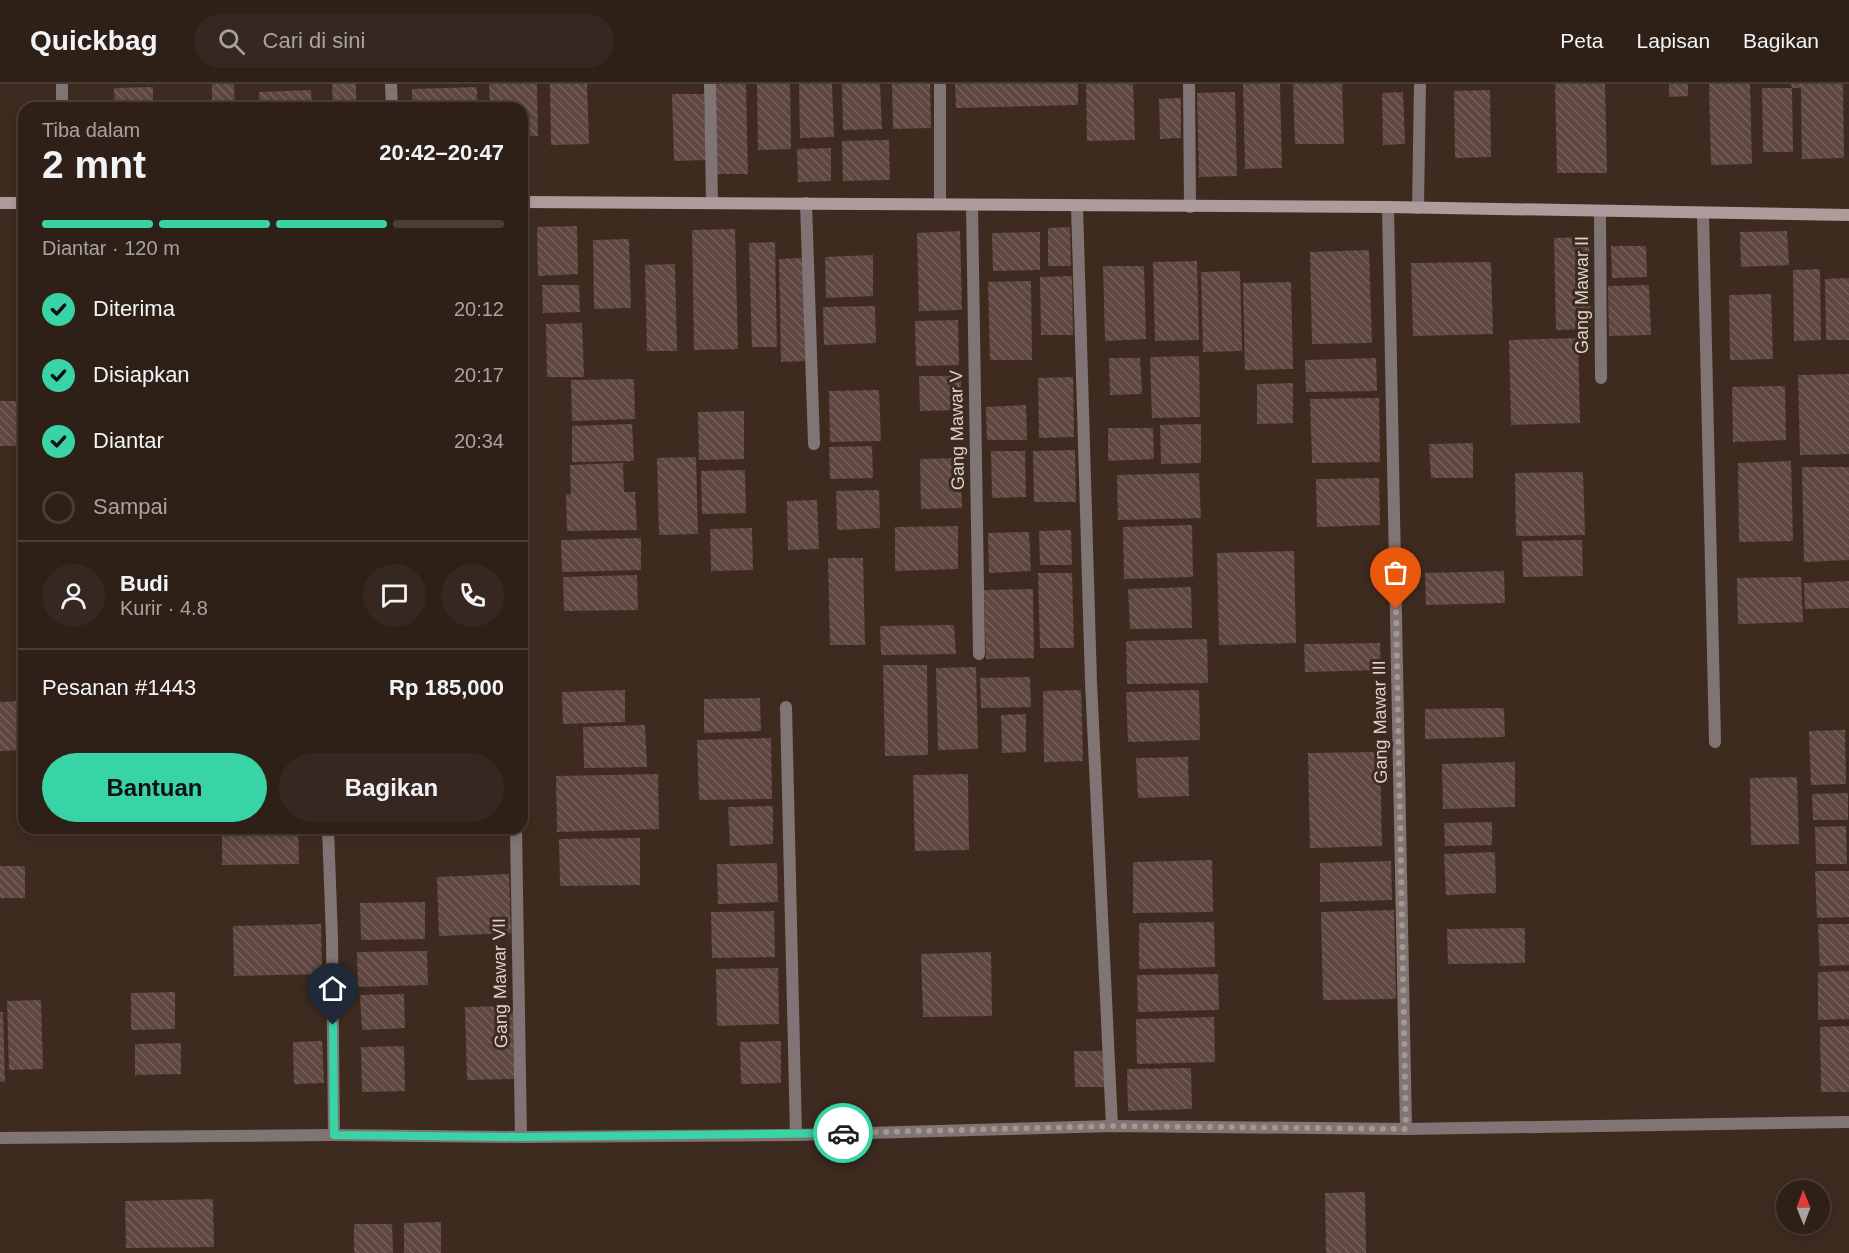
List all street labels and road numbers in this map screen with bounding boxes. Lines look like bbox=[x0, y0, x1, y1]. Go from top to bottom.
street label: Gang Mawar II bbox=[1572, 236, 1592, 354]
street label: Gang Mawar V bbox=[946, 370, 968, 490]
street label: Gang Mawar III bbox=[1369, 660, 1391, 784]
street label: Gang Mawar VII bbox=[489, 918, 511, 1048]

